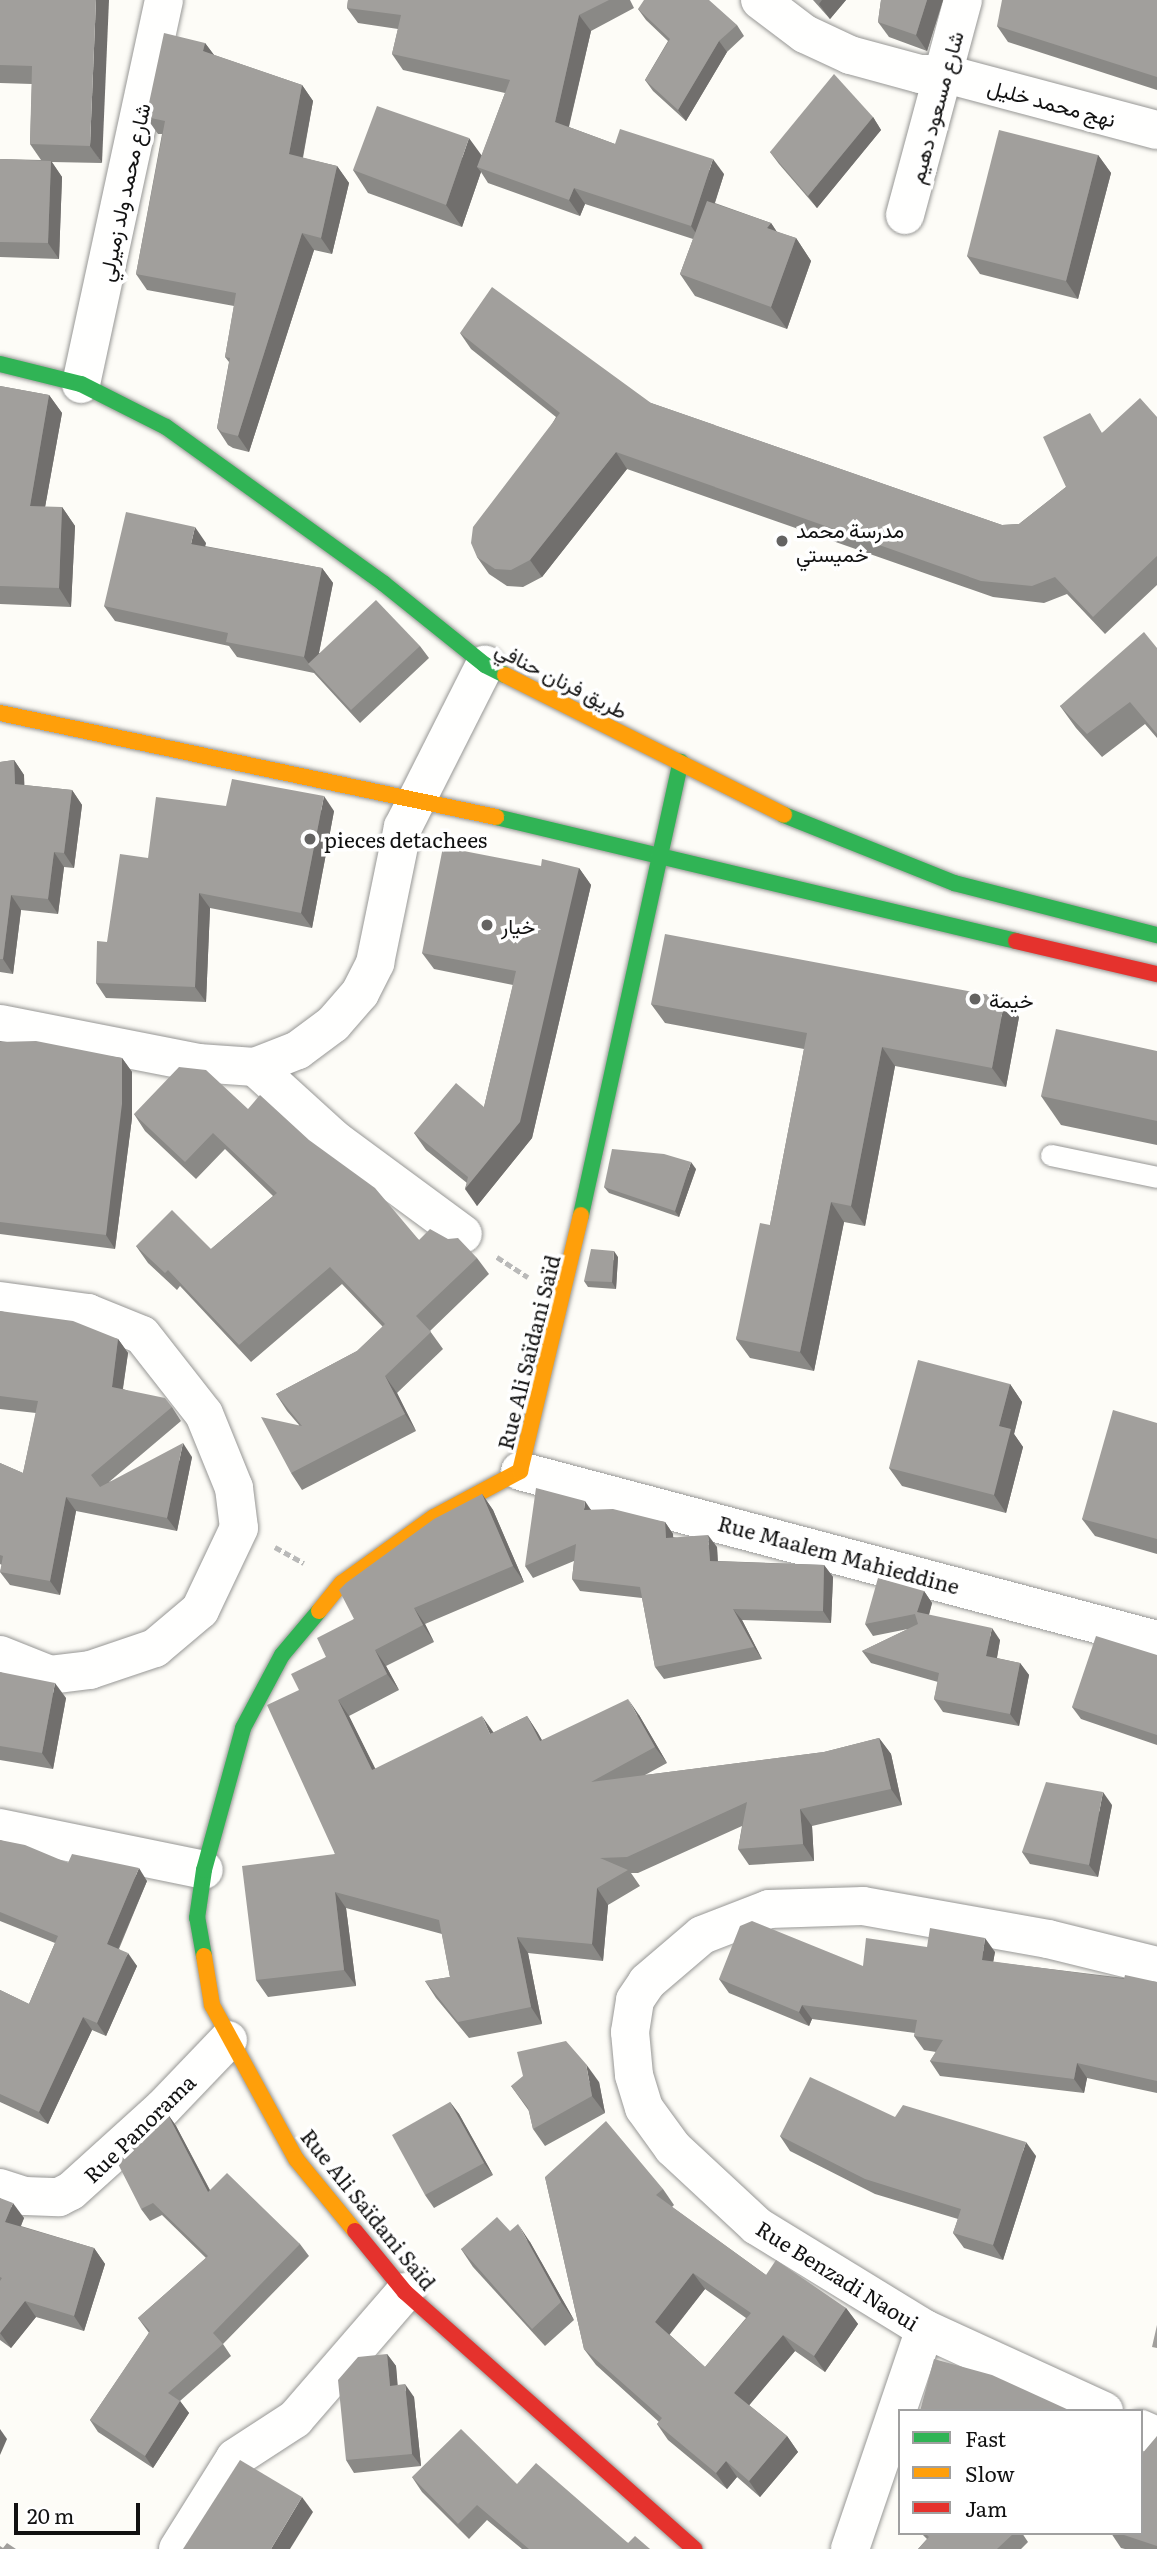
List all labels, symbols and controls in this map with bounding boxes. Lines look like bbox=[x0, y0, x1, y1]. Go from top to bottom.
street label: شارع مسعود دهيم bbox=[903, 28, 967, 186]
street label: نهج محمد خليل bbox=[985, 73, 1119, 131]
street label: شارع محمد ولد زميرلي bbox=[92, 101, 154, 283]
place label: مدرسة محمد خميستي bbox=[796, 516, 904, 566]
marker: مدرسة محمد خميستي bbox=[774, 533, 790, 549]
street label: طريق فرنان حنافي bbox=[492, 635, 632, 723]
place label: pieces detachees bbox=[324, 826, 487, 852]
marker: pieces detachees bbox=[302, 831, 318, 847]
place label: خيار bbox=[501, 912, 535, 938]
marker: خيار bbox=[479, 917, 495, 933]
place label: خيمة bbox=[989, 986, 1034, 1012]
marker: خيمة bbox=[967, 991, 983, 1007]
street label: Rue Ali Saïdani Saïd bbox=[492, 1252, 564, 1452]
street label: Rue Maalem Mahieddine bbox=[715, 1510, 963, 1598]
street label: Rue Panorama bbox=[78, 2069, 200, 2187]
street label: Rue Ali Saïdani Saïd bbox=[296, 2124, 442, 2294]
street label: Rue Benzadi Naoui bbox=[752, 2215, 924, 2335]
legend bbox=[898, 2409, 1143, 2535]
text: Fast bbox=[965, 2422, 1006, 2453]
text: Slow bbox=[965, 2457, 1015, 2488]
scale bar bbox=[18, 2490, 144, 2534]
text: Jam bbox=[965, 2492, 1007, 2523]
text: 20 m bbox=[27, 2499, 74, 2530]

